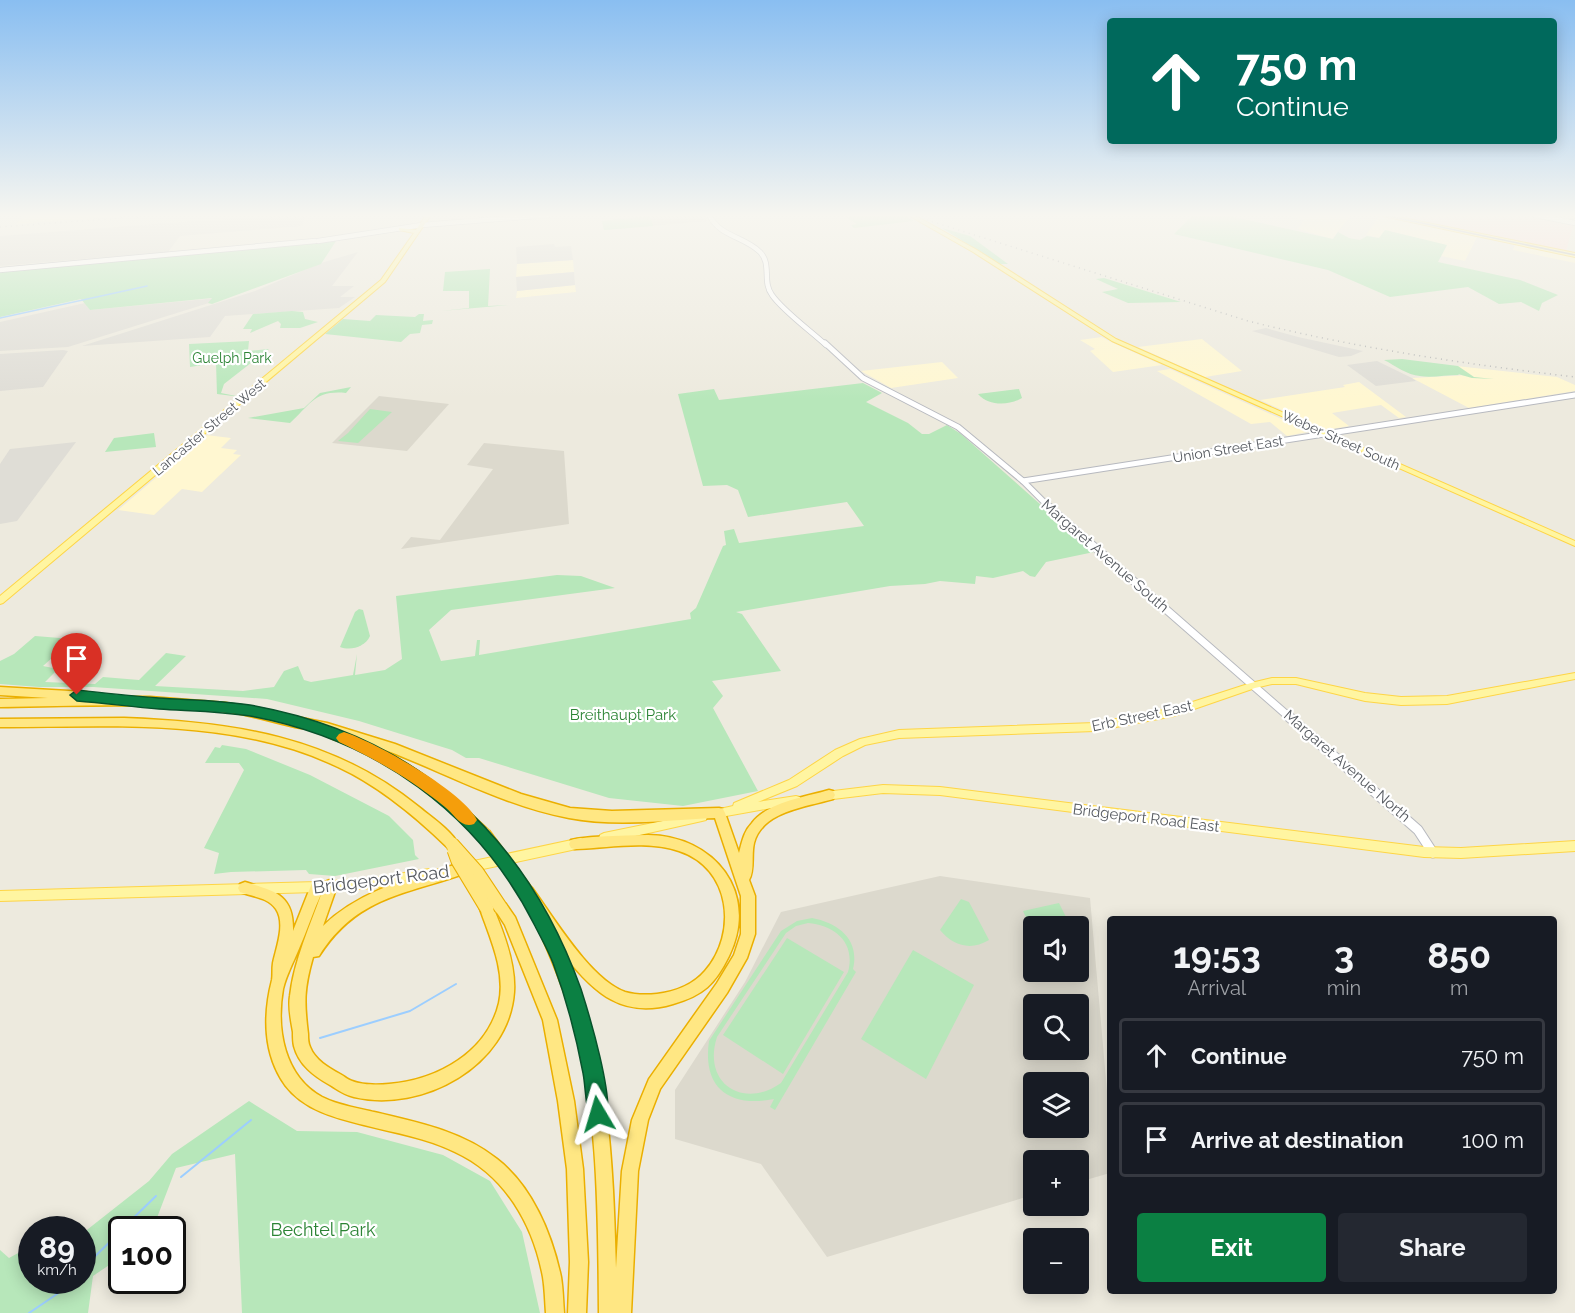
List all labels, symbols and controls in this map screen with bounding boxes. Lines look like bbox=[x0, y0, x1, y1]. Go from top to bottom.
text: 750 m bbox=[1236, 41, 1357, 90]
icon: ahead bbox=[1137, 42, 1215, 120]
text: Continue bbox=[1236, 91, 1349, 122]
park label: Guelph Park bbox=[192, 350, 272, 366]
street label: Lancaster Street West bbox=[149, 375, 269, 479]
street label: Weber Street South bbox=[1280, 407, 1402, 473]
street label: Union Street East bbox=[1172, 432, 1285, 466]
street label: Margaret Avenue South bbox=[1038, 496, 1172, 616]
pin bbox=[51, 633, 102, 695]
icon: arrive bbox=[60, 642, 93, 675]
street label: Erb Street East bbox=[1090, 697, 1194, 735]
park label: Breithaupt Park bbox=[570, 706, 676, 724]
street label: Margaret Avenue North bbox=[1280, 706, 1414, 826]
street label: Bridgeport Road East bbox=[1072, 800, 1220, 836]
street label: Bridgeport Road bbox=[312, 860, 450, 898]
map controls bbox=[1023, 916, 1089, 1294]
button: sound bbox=[1023, 916, 1089, 982]
text: 19:53 bbox=[1173, 934, 1261, 976]
text: 3 bbox=[1334, 934, 1354, 976]
text: 850 bbox=[1427, 934, 1491, 976]
text: Arrival bbox=[1188, 976, 1246, 1000]
text: min bbox=[1327, 976, 1361, 1000]
text: m bbox=[1450, 976, 1468, 1000]
button: search bbox=[1023, 994, 1089, 1060]
icon: ahead bbox=[1140, 1039, 1173, 1072]
text: Continue bbox=[1191, 1043, 1287, 1069]
text: 750 m bbox=[1461, 1043, 1524, 1069]
button: layers bbox=[1023, 1072, 1089, 1138]
position arrow bbox=[566, 1082, 630, 1146]
icon: arrive bbox=[1140, 1123, 1173, 1156]
text: Arrive at destination bbox=[1191, 1127, 1404, 1153]
text: 100 m bbox=[1462, 1127, 1524, 1153]
button: + bbox=[1023, 1150, 1089, 1216]
button: Exit bbox=[1137, 1213, 1326, 1282]
button: Share bbox=[1338, 1213, 1527, 1282]
speed limit sign: 100 bbox=[108, 1216, 186, 1294]
park label: Bechtel Park bbox=[271, 1219, 376, 1240]
button: − bbox=[1023, 1228, 1089, 1294]
text: 89 bbox=[39, 1230, 75, 1265]
text: km/h bbox=[37, 1261, 77, 1279]

